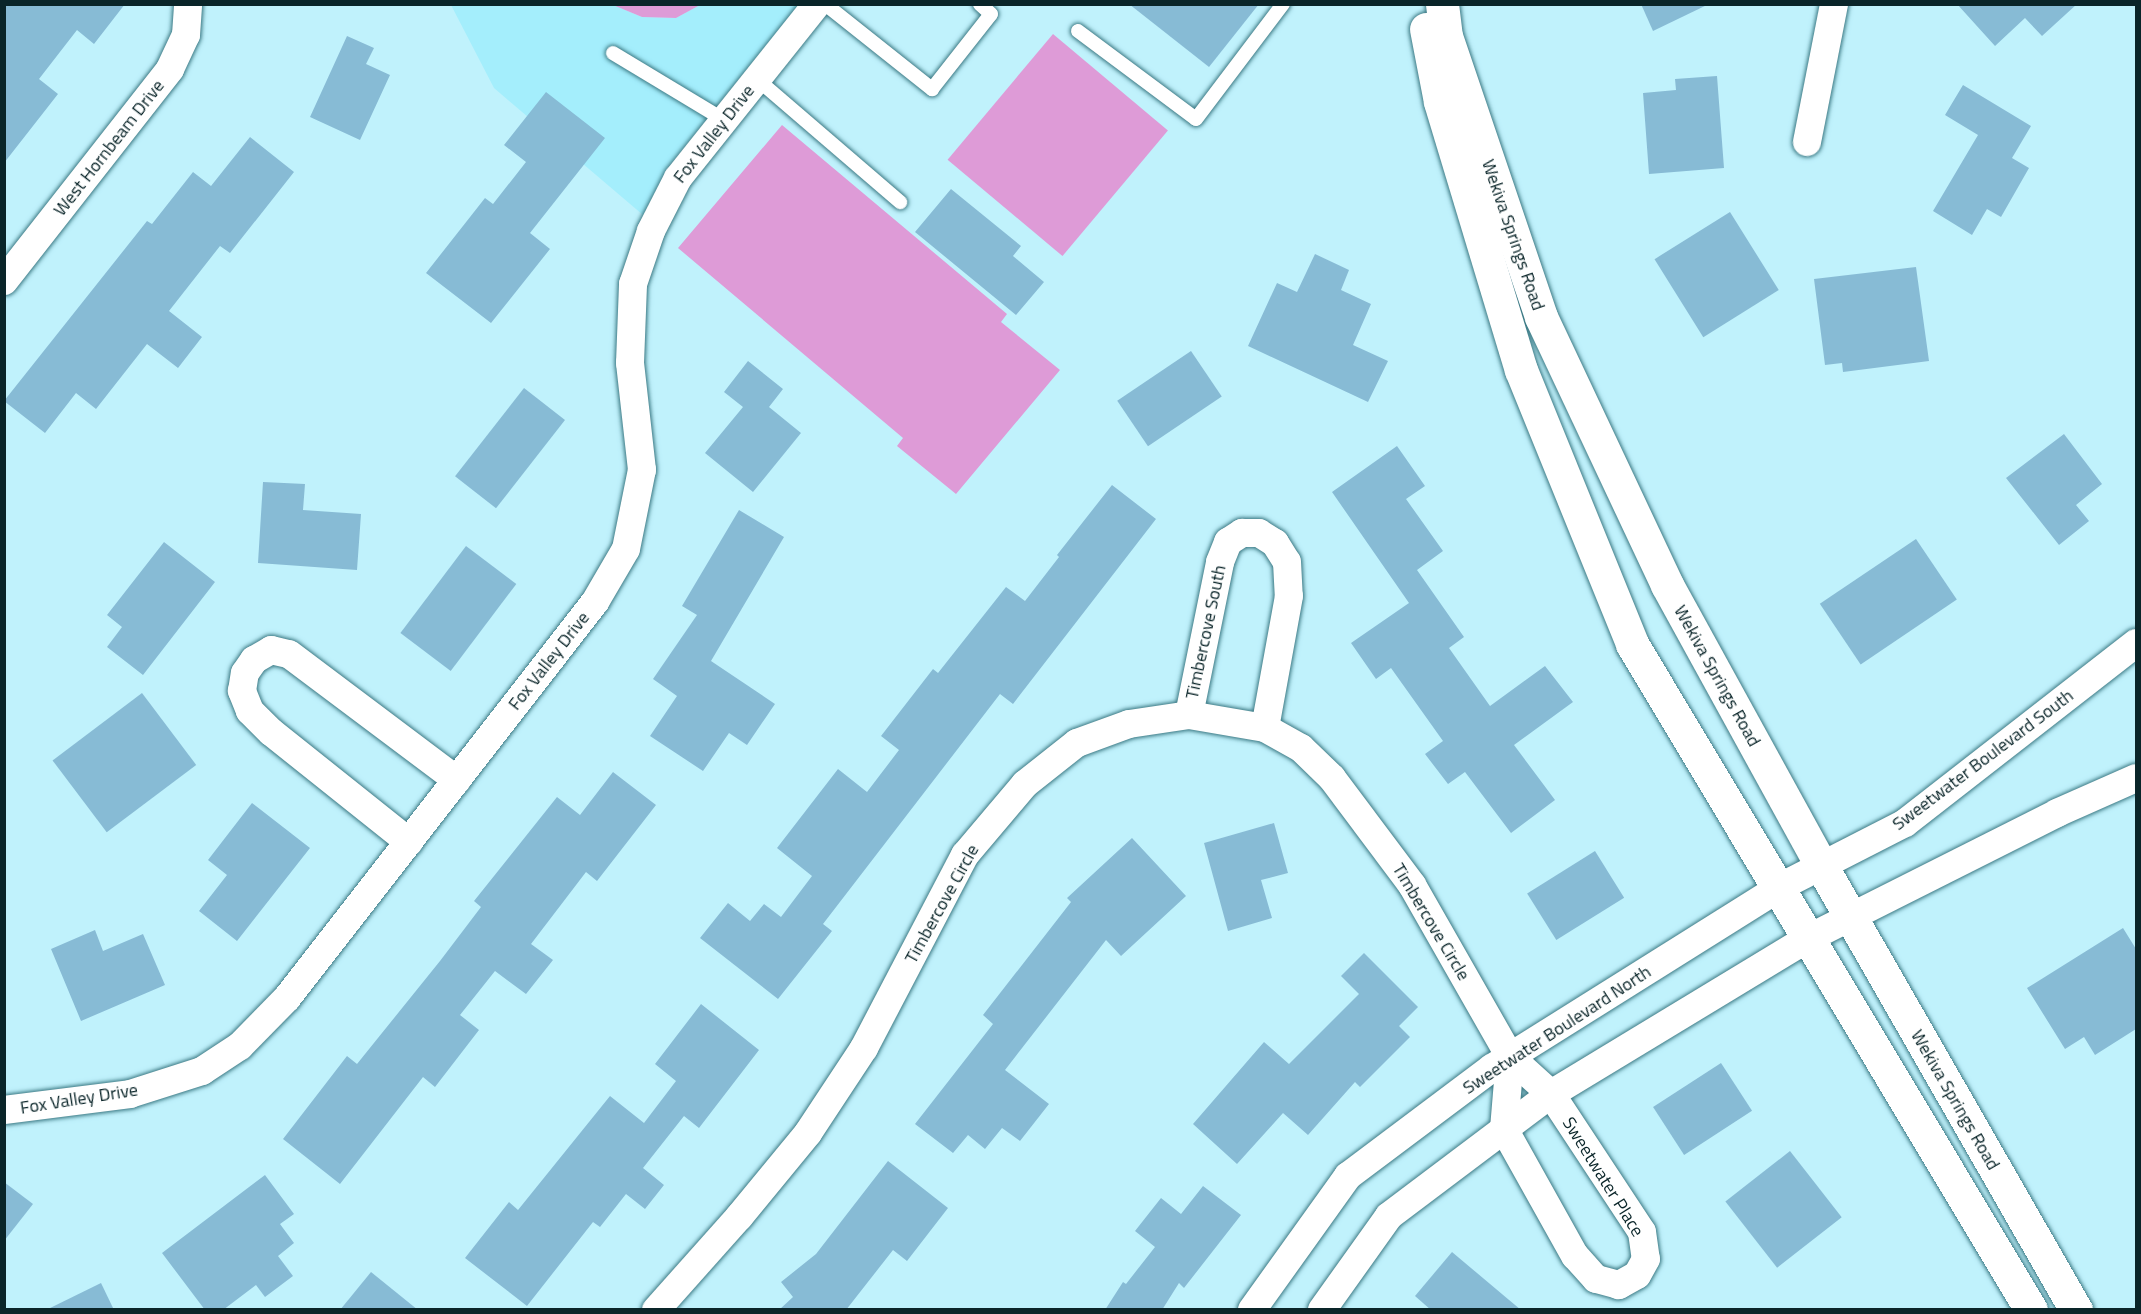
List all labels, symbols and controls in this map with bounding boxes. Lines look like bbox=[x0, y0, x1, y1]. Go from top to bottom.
street label: West Hornbeam Drive bbox=[49, 76, 169, 220]
street label: Fox Valley Drive bbox=[669, 81, 759, 187]
street label: Wekiva Springs Road bbox=[1477, 157, 1549, 313]
street label: Timbercove South bbox=[1181, 563, 1231, 701]
street label: Wekiva Springs Road bbox=[1669, 602, 1765, 750]
street label: Fox Valley Drive bbox=[504, 608, 594, 714]
street label: Sweetwater Boulevard South bbox=[1888, 685, 2078, 835]
street label: Timbercove Circle bbox=[900, 841, 984, 967]
street label: Timbercove Circle bbox=[1388, 860, 1474, 984]
street label: Sweetwater Boulevard North bbox=[1459, 961, 1655, 1099]
street label: Wekiva Springs Road bbox=[1906, 1026, 2004, 1174]
street label: Fox Valley Drive bbox=[19, 1079, 139, 1119]
street label: Sweetwater Place bbox=[1558, 1113, 1648, 1241]

